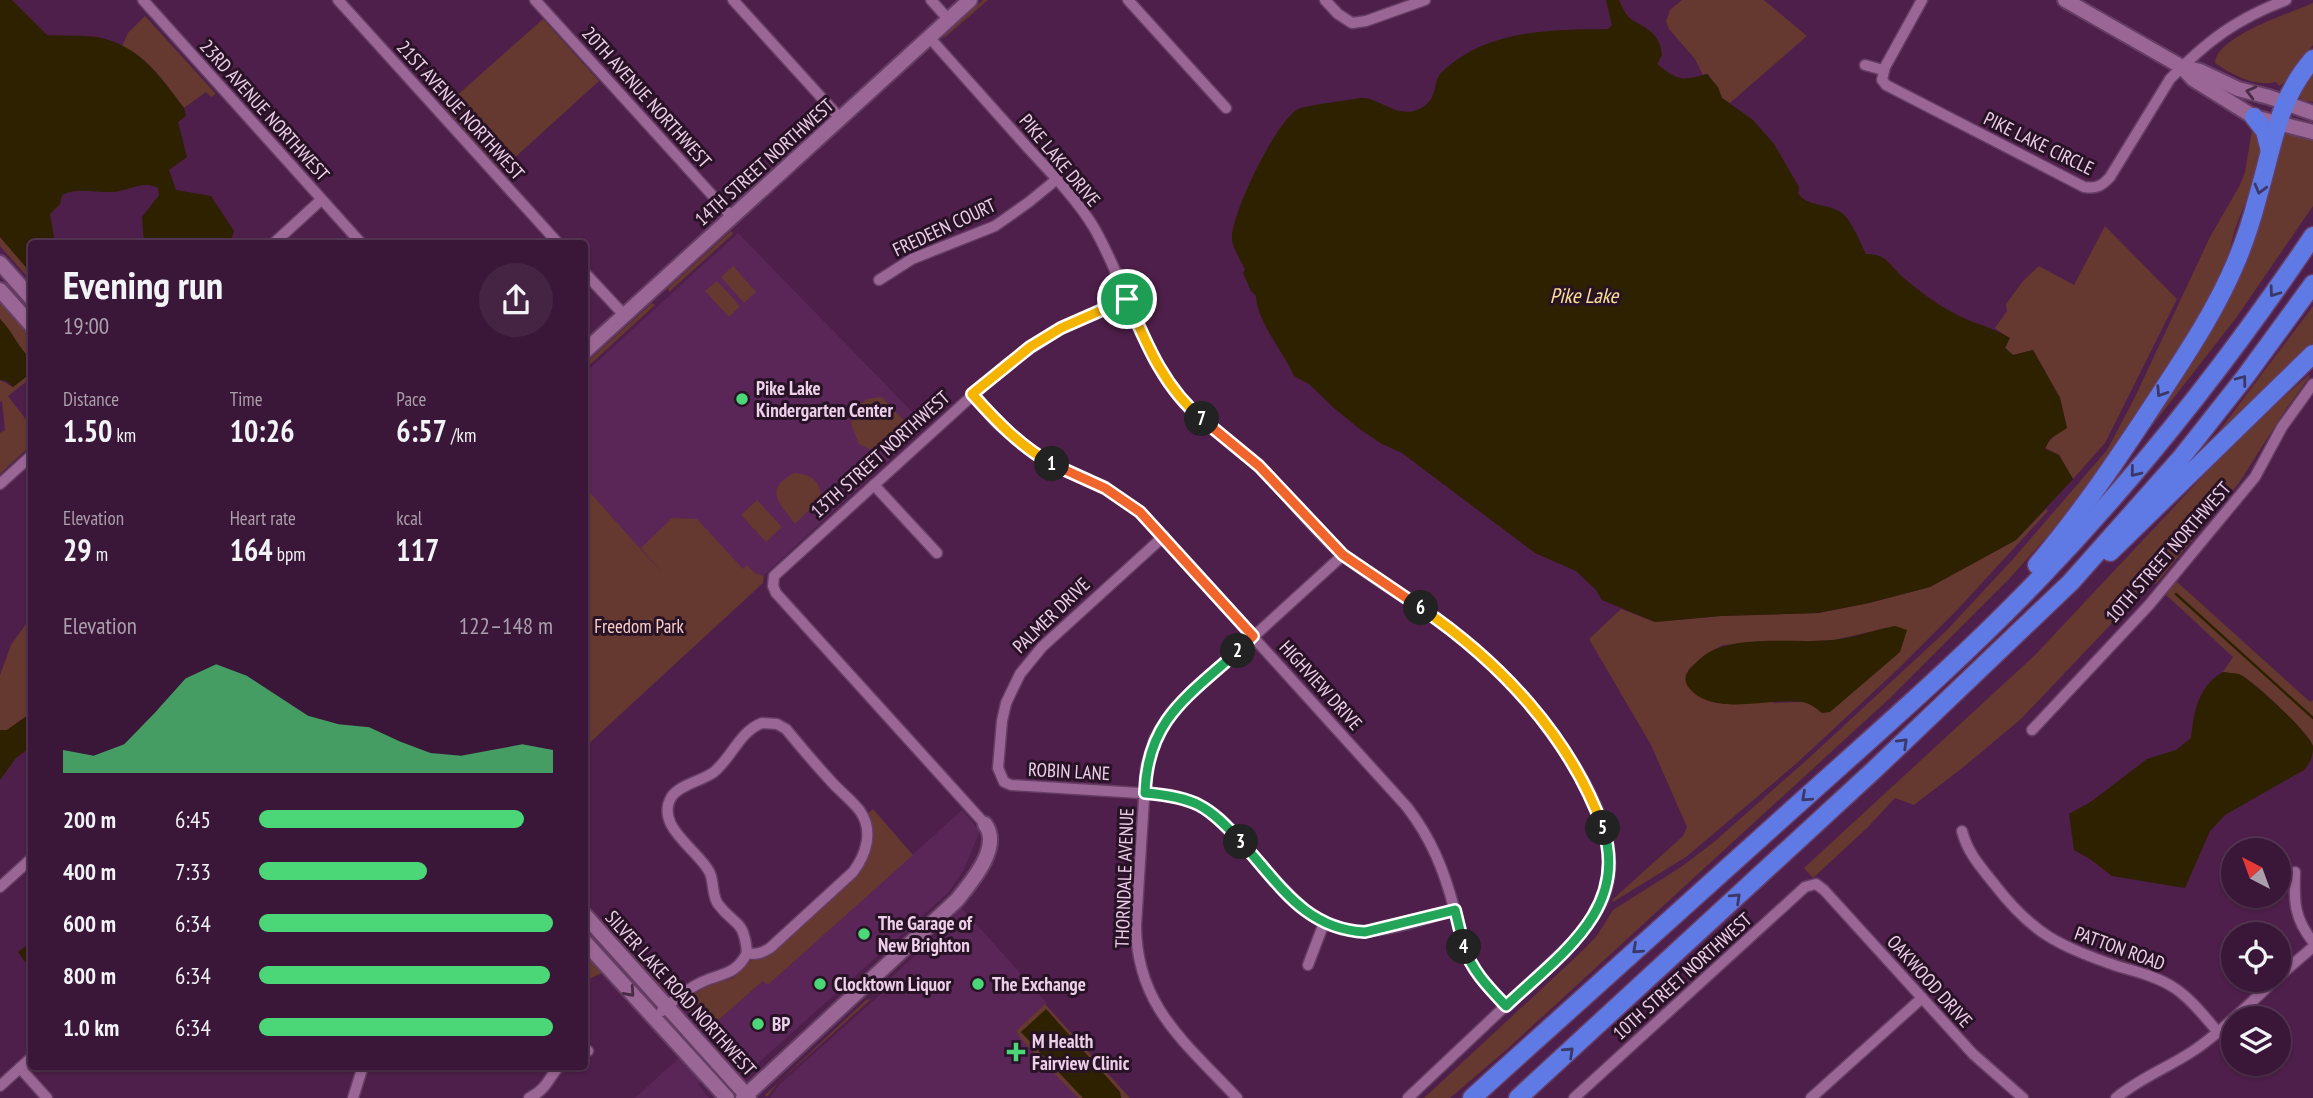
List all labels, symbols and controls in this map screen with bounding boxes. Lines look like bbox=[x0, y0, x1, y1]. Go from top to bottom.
street label: 20TH AVENUE NORTHWEST bbox=[577, 21, 717, 173]
street label: 23RD AVENUE NORTHWEST bbox=[195, 34, 335, 186]
street label: 21ST AVENUE NORTHWEST bbox=[392, 35, 530, 185]
one-way arrow bbox=[2245, 86, 2257, 101]
street label: 14TH STREET NORTHWEST bbox=[690, 93, 839, 231]
street label: PIKE LAKE CIRCLE bbox=[1980, 106, 2098, 180]
street label: PIKE LAKE DRIVE bbox=[1014, 109, 1106, 211]
one-way arrow bbox=[2254, 182, 2269, 194]
street label: FREDEEN COURT bbox=[889, 192, 1000, 261]
text: Evening run bbox=[63, 260, 223, 309]
button: share bbox=[479, 263, 553, 337]
pin bbox=[1097, 269, 1157, 329]
icon: arrive bbox=[1108, 280, 1146, 318]
water label: Pike Lake bbox=[1550, 282, 1620, 309]
one-way arrow bbox=[2270, 284, 2282, 297]
text: 19:00 bbox=[63, 311, 109, 340]
place label: Pike Lake Kindergarten Center bbox=[756, 376, 893, 422]
one-way arrow bbox=[2234, 376, 2247, 388]
one-way arrow bbox=[2157, 384, 2170, 397]
street label: 13TH STREET NORTHWEST bbox=[806, 385, 955, 523]
text: Distance bbox=[63, 387, 119, 411]
text: Time bbox=[230, 387, 263, 411]
text: Pace bbox=[396, 387, 426, 411]
marker: Pike Lake Kindergarten Center bbox=[734, 391, 750, 407]
pin: 7 bbox=[1184, 402, 1220, 436]
text: 7 bbox=[1197, 406, 1206, 430]
text: 1.50 bbox=[63, 411, 112, 450]
text: 10:26 bbox=[230, 411, 295, 450]
text: 6:57 bbox=[396, 411, 447, 450]
text: km bbox=[112, 423, 136, 447]
text: /km bbox=[447, 423, 476, 447]
pin: 1 bbox=[1034, 447, 1070, 482]
text: 1 bbox=[1047, 451, 1056, 475]
one-way arrow bbox=[2131, 463, 2143, 476]
street label: 10TH STREET NORTHWEST bbox=[2100, 476, 2236, 627]
text: Elevation bbox=[63, 506, 124, 530]
text: Heart rate bbox=[230, 506, 296, 530]
text: kcal bbox=[396, 506, 422, 530]
text: 29 bbox=[63, 530, 92, 569]
text: 164 bbox=[230, 530, 273, 569]
text: 117 bbox=[396, 530, 439, 569]
text: m bbox=[92, 542, 108, 566]
text: bpm bbox=[273, 542, 306, 566]
street label: PALMER DRIVE bbox=[1007, 572, 1095, 658]
pin: 6 bbox=[1404, 590, 1438, 626]
text: 6 bbox=[1416, 595, 1425, 619]
text: Elevation bbox=[63, 611, 137, 640]
text: 122–148 m bbox=[459, 611, 553, 640]
park label: Freedom Park bbox=[594, 614, 684, 638]
pin: 2 bbox=[1220, 634, 1256, 668]
street label: HIGHVIEW DRIVE bbox=[1274, 635, 1368, 735]
text: 2 bbox=[1233, 638, 1242, 662]
one-way arrow bbox=[1894, 738, 1907, 751]
street label: ROBIN LANE bbox=[1027, 757, 1111, 785]
one-way arrow bbox=[1801, 789, 1814, 801]
text: 200 m bbox=[63, 805, 116, 834]
text: 6:45 bbox=[175, 805, 211, 834]
street label: THORNDALE AVENUE bbox=[1110, 808, 1138, 948]
pin: 5 bbox=[1586, 810, 1620, 846]
text: 5 bbox=[1598, 815, 1607, 839]
pin: 3 bbox=[1224, 824, 1258, 860]
text: 3 bbox=[1236, 829, 1245, 853]
north arrow bbox=[2221, 838, 2291, 908]
map controls bbox=[2221, 838, 2291, 1076]
text: 400 m bbox=[63, 857, 116, 886]
text: 7:33 bbox=[175, 857, 211, 886]
one-way arrow bbox=[1728, 893, 1741, 906]
street label: SILVER LAKE ROAD NORTHWEST bbox=[600, 905, 762, 1081]
street label: 10TH STREET NORTHWEST bbox=[1608, 907, 1757, 1045]
text: 600 m bbox=[63, 909, 116, 938]
text: 6:34 bbox=[175, 909, 211, 938]
place label: The Garage of New Brighton bbox=[878, 911, 973, 957]
street label: PATTON ROAD bbox=[2072, 921, 2168, 975]
button: locate bbox=[2221, 922, 2291, 992]
marker: The Garage of New Brighton bbox=[856, 926, 872, 942]
pin: 4 bbox=[1446, 930, 1482, 964]
street label: OAKWOOD DRIVE bbox=[1882, 930, 1978, 1032]
text: 4 bbox=[1459, 934, 1468, 958]
one-way arrow bbox=[1632, 941, 1645, 953]
text: 800 m bbox=[63, 961, 116, 990]
text: 6:34 bbox=[175, 961, 211, 990]
place label: Clocktown Liquor bbox=[834, 972, 952, 996]
place label: The Exchange bbox=[992, 972, 1086, 996]
marker: Clocktown Liquor bbox=[812, 976, 828, 992]
marker: The Exchange bbox=[970, 976, 986, 992]
one-way arrow bbox=[622, 984, 634, 997]
button: layers bbox=[2221, 1006, 2291, 1076]
place label: BP bbox=[772, 1012, 790, 1036]
text: 1.0 km bbox=[63, 1013, 119, 1042]
text: 6:34 bbox=[175, 1013, 211, 1042]
marker: BP bbox=[750, 1016, 766, 1032]
place label: M Health Fairview Clinic bbox=[1032, 1029, 1130, 1075]
marker: M Health Fairview Clinic bbox=[1006, 1042, 1026, 1062]
one-way arrow bbox=[1561, 1047, 1574, 1060]

